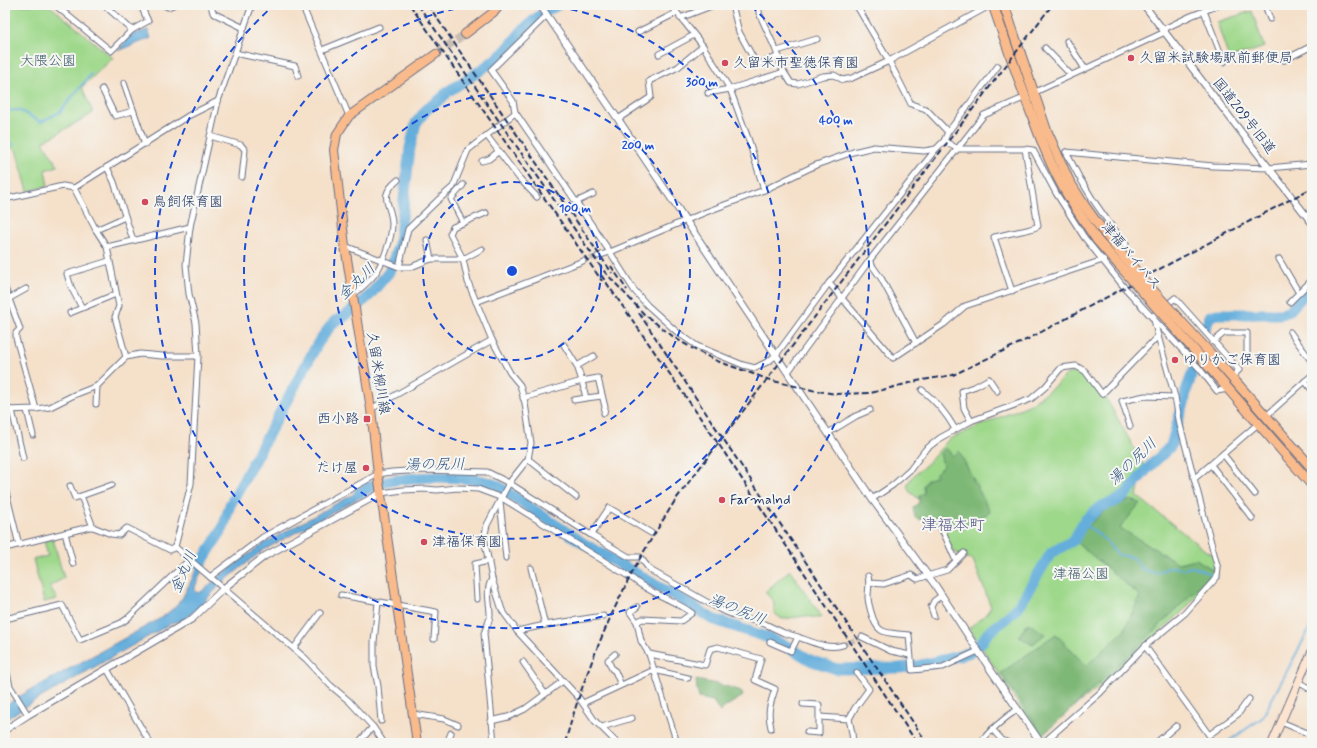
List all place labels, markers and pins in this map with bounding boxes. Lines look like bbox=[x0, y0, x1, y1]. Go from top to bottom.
place label: 久留米試験場駅前郵便局 bbox=[1139, 49, 1293, 67]
marker: 久留米試験場駅前郵便局 bbox=[1126, 53, 1136, 63]
place label: 久留米市聖徳保育園 bbox=[733, 54, 859, 72]
marker: 久留米市聖徳保育園 bbox=[720, 58, 730, 68]
place label: 鳥飼保育園 bbox=[153, 193, 223, 211]
marker: 鳥飼保育園 bbox=[140, 197, 150, 207]
centre of rings bbox=[505, 264, 519, 278]
place label: ゆりかご保育園 bbox=[1183, 351, 1281, 369]
marker: ゆりかご保育園 bbox=[1170, 355, 1180, 365]
place label: 西小路 bbox=[317, 410, 359, 428]
marker: 西小路 bbox=[362, 414, 372, 424]
place label: たけ屋 bbox=[316, 459, 358, 477]
marker: たけ屋 bbox=[361, 463, 371, 473]
place label: Farmalnd bbox=[730, 491, 791, 509]
marker: Farmalnd bbox=[717, 495, 727, 505]
place label: 津福保育園 bbox=[432, 533, 502, 551]
marker: 津福保育園 bbox=[419, 537, 429, 547]

